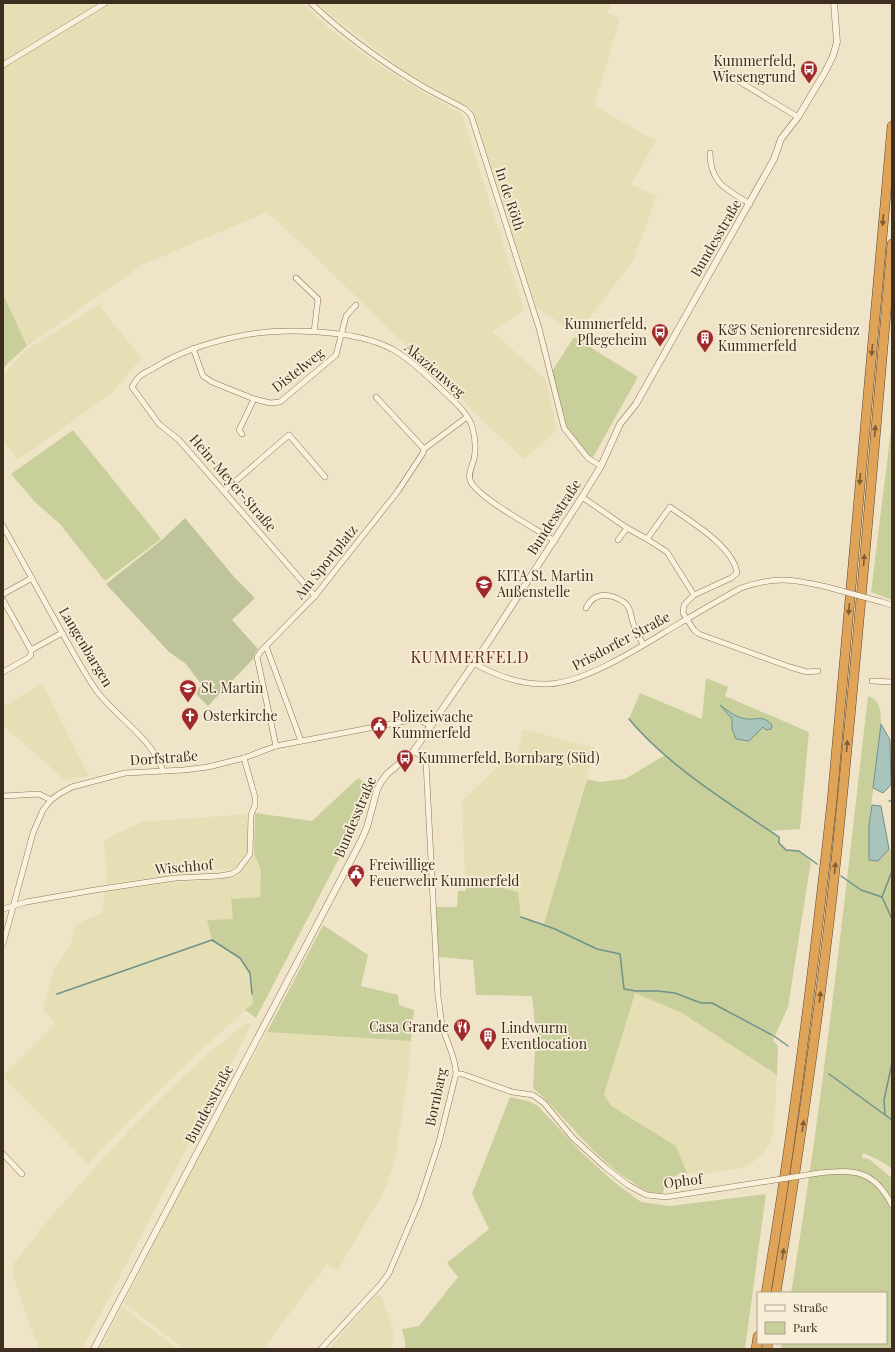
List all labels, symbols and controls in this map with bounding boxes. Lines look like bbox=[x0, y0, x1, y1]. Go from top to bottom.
place label: Kummerfeld, Wiesengrund bbox=[712, 51, 796, 86]
bus stop icon: Kummerfeld, Wiesengrund bbox=[799, 59, 819, 84]
street label: In de Röth bbox=[491, 165, 530, 234]
street label: Bundesstraße bbox=[686, 196, 745, 280]
one-way arrow bbox=[880, 214, 887, 226]
place label: Kummerfeld, Pflegeheim bbox=[564, 314, 648, 349]
place label: K&S Seniorenresidenz Kummerfeld bbox=[718, 320, 860, 355]
bus stop icon: Kummerfeld, Pflegeheim bbox=[650, 322, 670, 347]
building icon: K&S Seniorenresidenz Kummerfeld bbox=[695, 328, 715, 353]
street label: Akazienweg bbox=[400, 337, 470, 402]
street label: Distelweg bbox=[268, 343, 328, 396]
one-way arrow bbox=[868, 344, 875, 356]
one-way arrow bbox=[872, 425, 879, 437]
street label: Hein-Meyer-Straße bbox=[186, 430, 281, 535]
one-way arrow bbox=[857, 473, 864, 485]
street label: Bundesstraße bbox=[522, 475, 585, 558]
street label: Am Sportplatz bbox=[289, 520, 362, 603]
one-way arrow bbox=[860, 554, 867, 566]
place label: KITA St. Martin Außenstelle bbox=[496, 566, 594, 601]
school or university icon: KITA St. Martin Außenstelle bbox=[474, 574, 494, 599]
street label: Langenbargen bbox=[55, 603, 118, 691]
one-way arrow bbox=[845, 603, 852, 615]
street label: Prisdorfer Straße bbox=[568, 607, 673, 674]
district label: KUMMERFELD bbox=[410, 646, 530, 667]
school or university icon: St. Martin bbox=[178, 678, 198, 703]
place label: St. Martin bbox=[201, 678, 264, 697]
church icon: Osterkirche bbox=[180, 706, 200, 731]
place label: Osterkirche bbox=[203, 706, 278, 725]
place label: Polizeiwache Kummerfeld bbox=[392, 707, 473, 742]
public building icon: Polizeiwache Kummerfeld bbox=[369, 715, 389, 740]
one-way arrow bbox=[844, 740, 851, 752]
street label: Dorfstraße bbox=[129, 746, 199, 769]
bus stop icon: Kummerfeld, Bornbarg (Süd) bbox=[395, 748, 415, 773]
place label: Kummerfeld, Bornbarg (Süd) bbox=[418, 748, 600, 767]
street label: Bundesstraße bbox=[329, 773, 380, 860]
street label: Wischhof bbox=[153, 854, 215, 879]
place label: Freiwillige Feuerwehr Kummerfeld bbox=[369, 855, 519, 890]
one-way arrow bbox=[832, 862, 838, 874]
public building icon: Freiwillige Feuerwehr Kummerfeld bbox=[346, 863, 366, 888]
one-way arrow bbox=[817, 991, 823, 1003]
place label: Casa Grande bbox=[369, 1017, 449, 1036]
restaurant icon: Casa Grande bbox=[452, 1017, 472, 1042]
place label: Lindwurm Eventlocation bbox=[501, 1018, 588, 1053]
building icon: Lindwurm Eventlocation bbox=[478, 1026, 498, 1051]
street label: Bundesstraße bbox=[180, 1061, 237, 1146]
street label: Bornbarg bbox=[420, 1065, 451, 1128]
one-way arrow bbox=[800, 1120, 806, 1132]
street label: Ophof bbox=[662, 1169, 705, 1192]
one-way arrow bbox=[780, 1248, 786, 1261]
legend bbox=[757, 1292, 887, 1344]
text: Straße bbox=[793, 1299, 828, 1315]
text: Park bbox=[793, 1319, 818, 1335]

